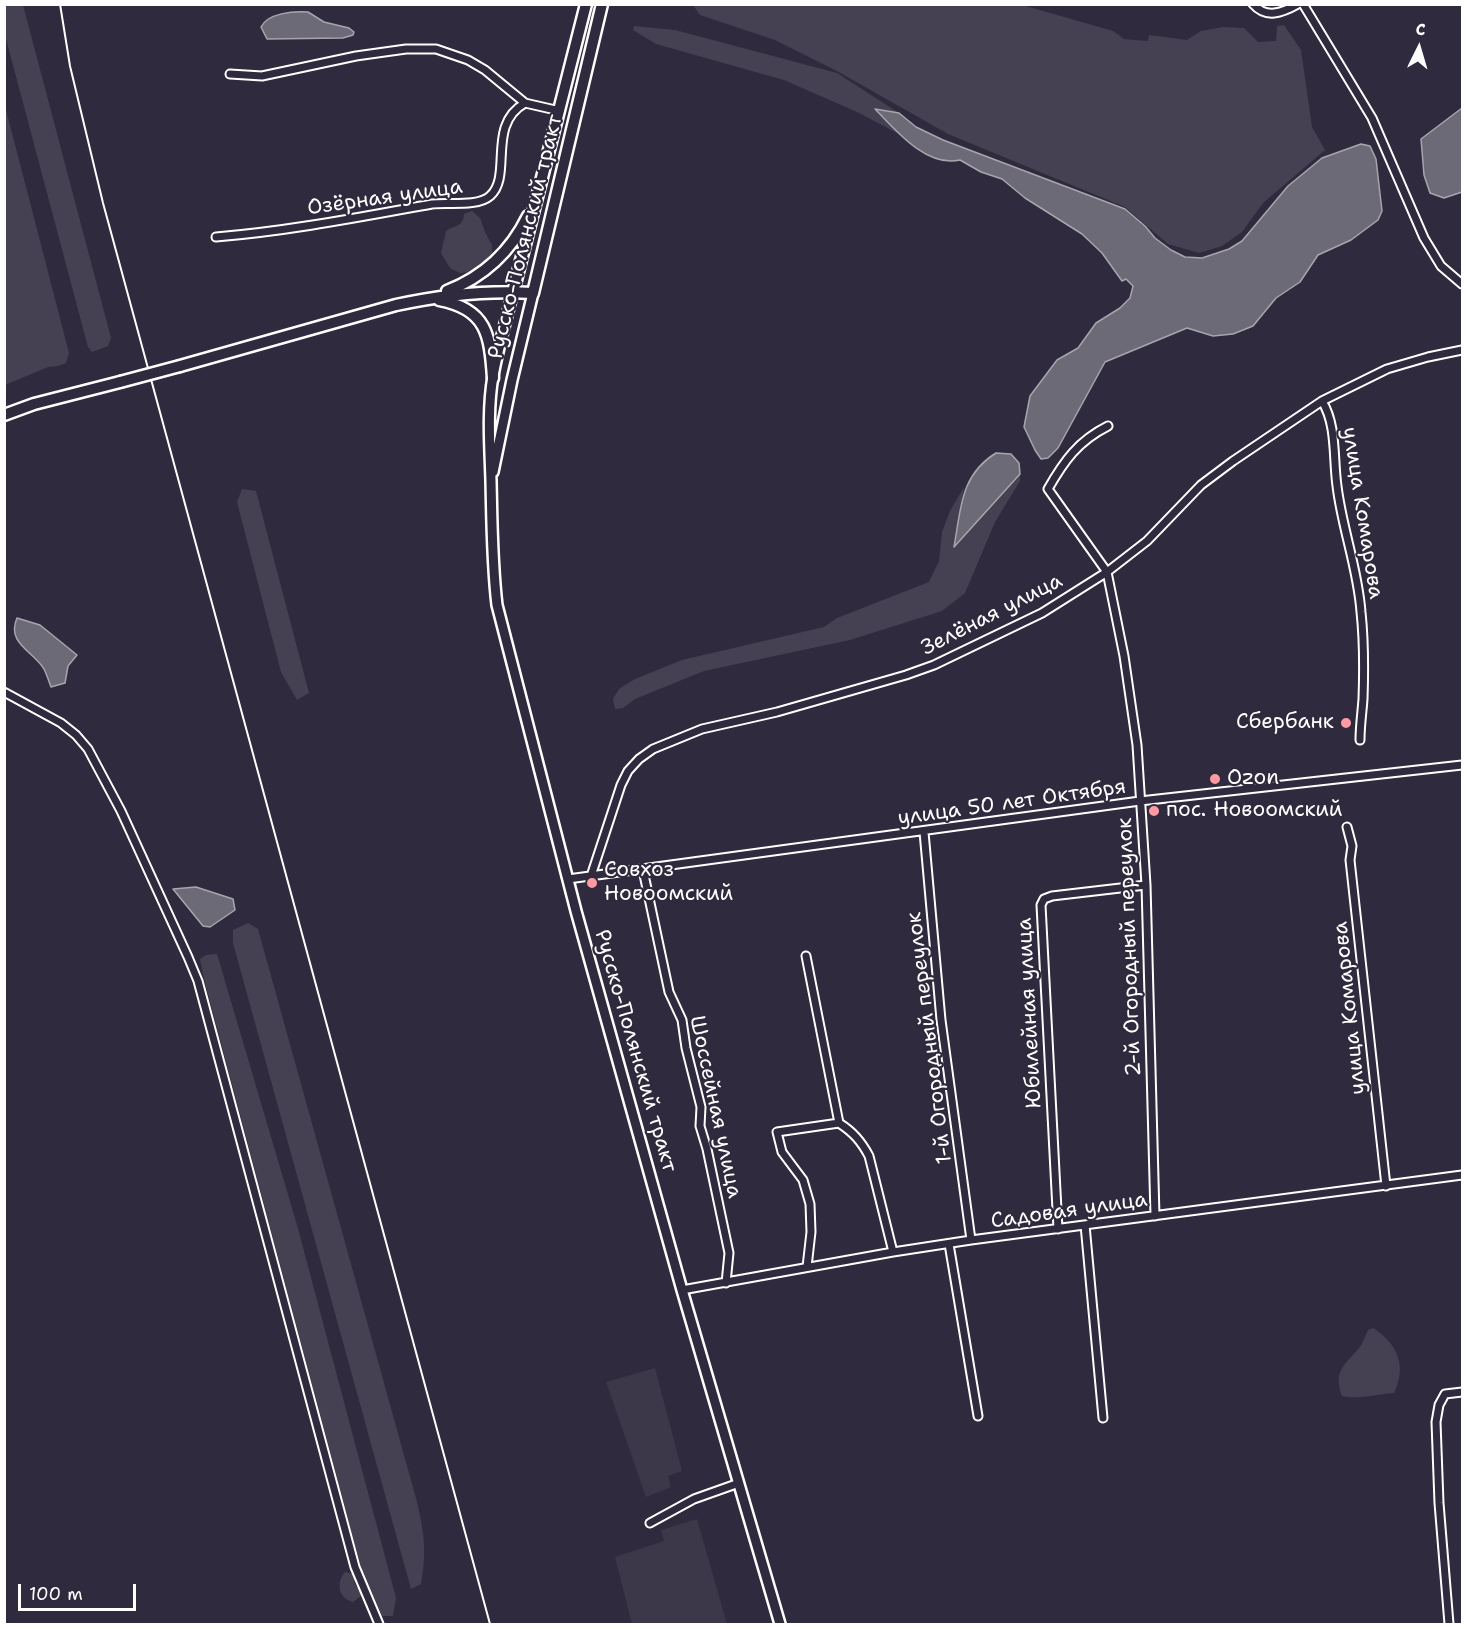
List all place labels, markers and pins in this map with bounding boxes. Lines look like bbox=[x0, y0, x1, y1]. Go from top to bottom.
place label: Сбербанк bbox=[1236, 710, 1334, 736]
marker: Сбербанк bbox=[1339, 716, 1353, 730]
place label: Ozon bbox=[1227, 766, 1279, 792]
marker: Ozon bbox=[1208, 772, 1222, 786]
place label: пос. Новоомский bbox=[1166, 798, 1343, 824]
marker: пос. Новоомский bbox=[1147, 804, 1161, 818]
place label: Совхоз Новоомский bbox=[604, 858, 733, 908]
marker: Совхоз Новоомский bbox=[585, 876, 599, 890]

